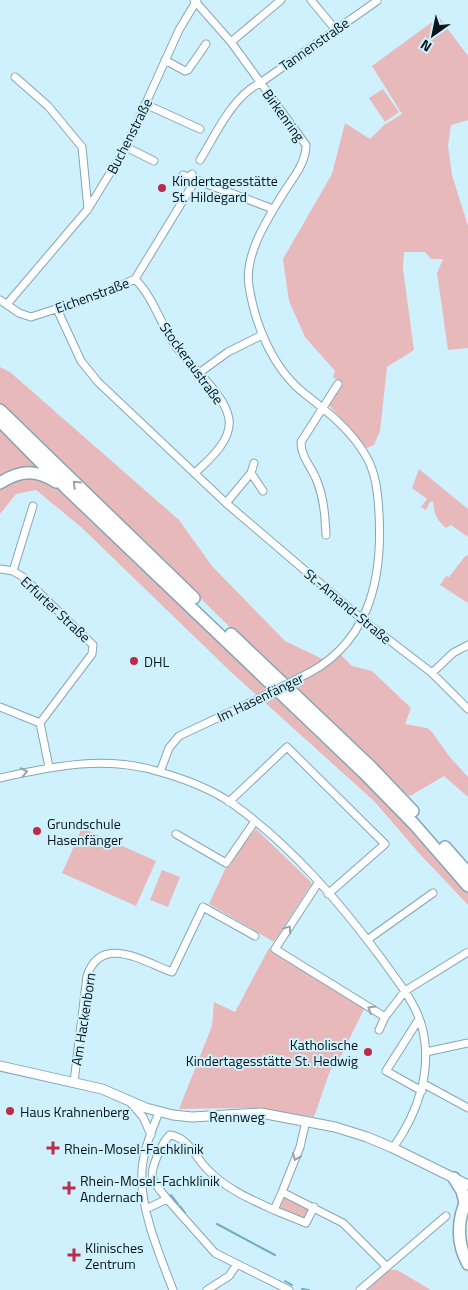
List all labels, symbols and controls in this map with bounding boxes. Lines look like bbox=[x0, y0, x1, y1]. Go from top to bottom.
north arrow bbox=[408, 10, 458, 60]
street label: Tannenstraße bbox=[275, 12, 353, 76]
text: N bbox=[416, 35, 435, 58]
street label: Birkenring bbox=[258, 84, 310, 146]
street label: Buchenstraße bbox=[101, 94, 157, 178]
place label: Kindertagesstätte St. Hildegard bbox=[172, 170, 278, 207]
marker: Kindertagesstätte St. Hildegard bbox=[156, 182, 168, 194]
street label: Eichenstraße bbox=[52, 272, 132, 318]
street label: Stockeraustraße bbox=[155, 318, 229, 408]
one-way arrow bbox=[73, 481, 82, 490]
street label: St.-Amand-Straße bbox=[300, 563, 396, 649]
street label: Erfurter Straße bbox=[16, 571, 96, 647]
place label: DHL bbox=[144, 651, 169, 672]
marker: DHL bbox=[128, 655, 140, 667]
street label: Im Hasenfänger bbox=[213, 667, 307, 727]
one-way arrow bbox=[20, 768, 29, 778]
place label: Grundschule Hasenfänger bbox=[47, 813, 123, 850]
marker: Grundschule Hasenfänger bbox=[31, 825, 43, 837]
one-way arrow bbox=[282, 925, 291, 934]
street label: Am Hackenborn bbox=[65, 971, 101, 1067]
one-way arrow bbox=[368, 1005, 377, 1015]
place label: Katholische Kindertagesstätte St. Hedwig bbox=[186, 1034, 358, 1071]
marker: Katholische Kindertagesstätte St. Hedwig bbox=[362, 1046, 374, 1058]
place label: Haus Krahnenberg bbox=[20, 1101, 129, 1122]
marker: Haus Krahnenberg bbox=[4, 1105, 16, 1117]
street label: Rennweg bbox=[209, 1106, 265, 1127]
place label: Rhein-Mosel-Fachklinik bbox=[64, 1138, 204, 1159]
marker: Rhein-Mosel-Fachklinik bbox=[46, 1141, 60, 1155]
one-way arrow bbox=[291, 1153, 301, 1161]
place label: Rhein-Mosel-Fachklinik Andernach bbox=[80, 1170, 220, 1207]
marker: Rhein-Mosel-Fachklinik Andernach bbox=[62, 1181, 76, 1195]
place label: Klinisches Zentrum bbox=[85, 1237, 144, 1274]
marker: Klinisches Zentrum bbox=[67, 1248, 81, 1262]

